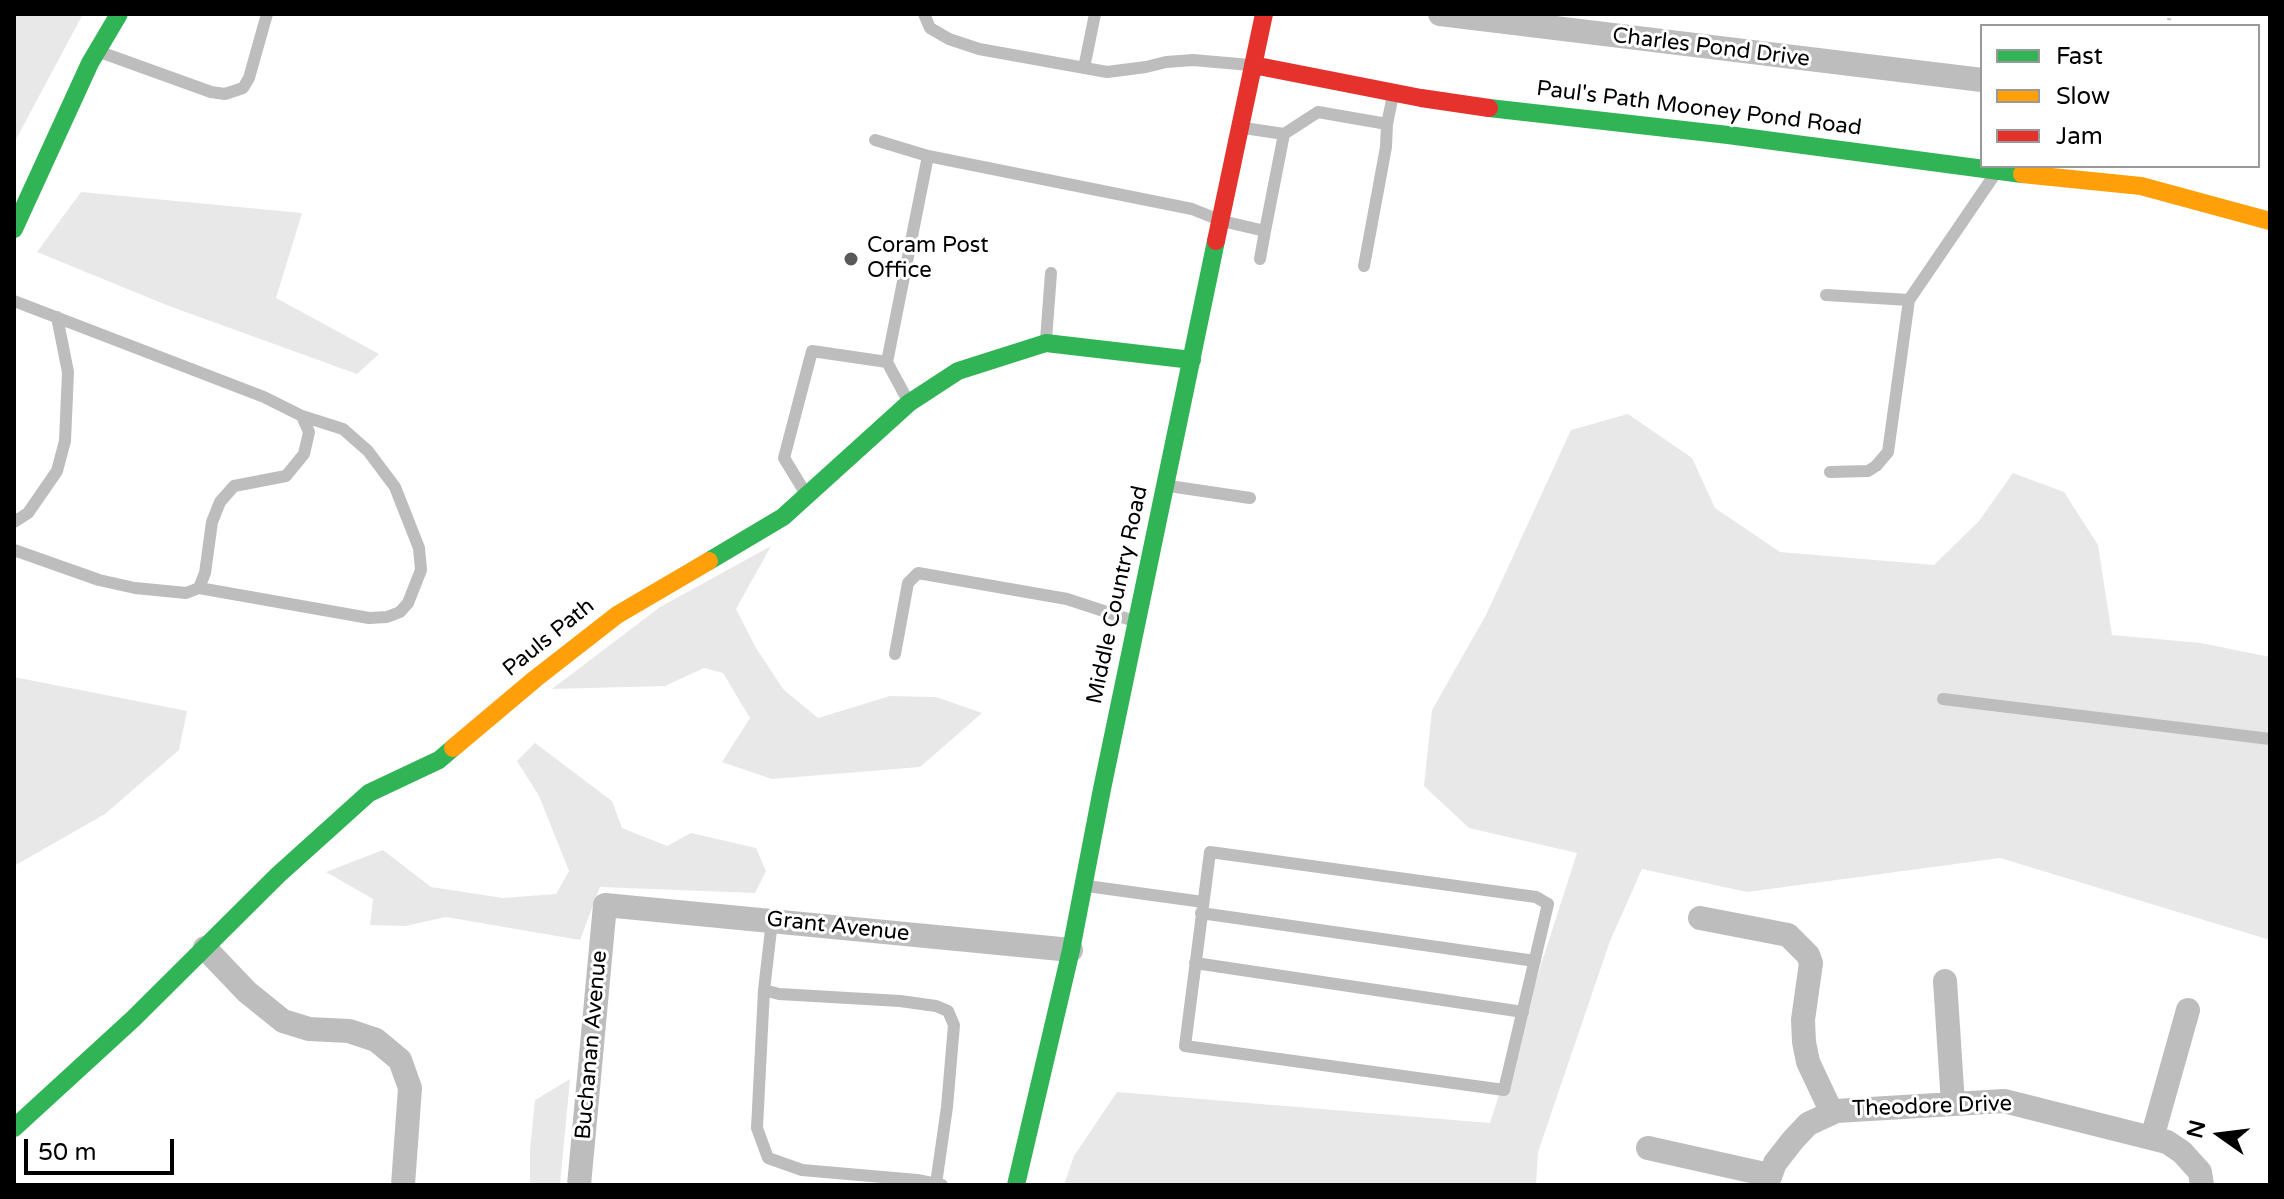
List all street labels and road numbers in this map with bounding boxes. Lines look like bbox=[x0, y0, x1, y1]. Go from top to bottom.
street label: Charles Pond Drive bbox=[1611, 23, 1811, 73]
street label: Paul's Path Mooney Pond Road bbox=[1535, 76, 1863, 142]
street label: Middle Country Road bbox=[1082, 483, 1154, 707]
street label: Pauls Path bbox=[498, 593, 600, 683]
street label: Grant Avenue bbox=[765, 906, 911, 948]
street label: Buchanan Avenue bbox=[571, 949, 613, 1141]
street label: Theodore Drive bbox=[1851, 1091, 2013, 1123]

